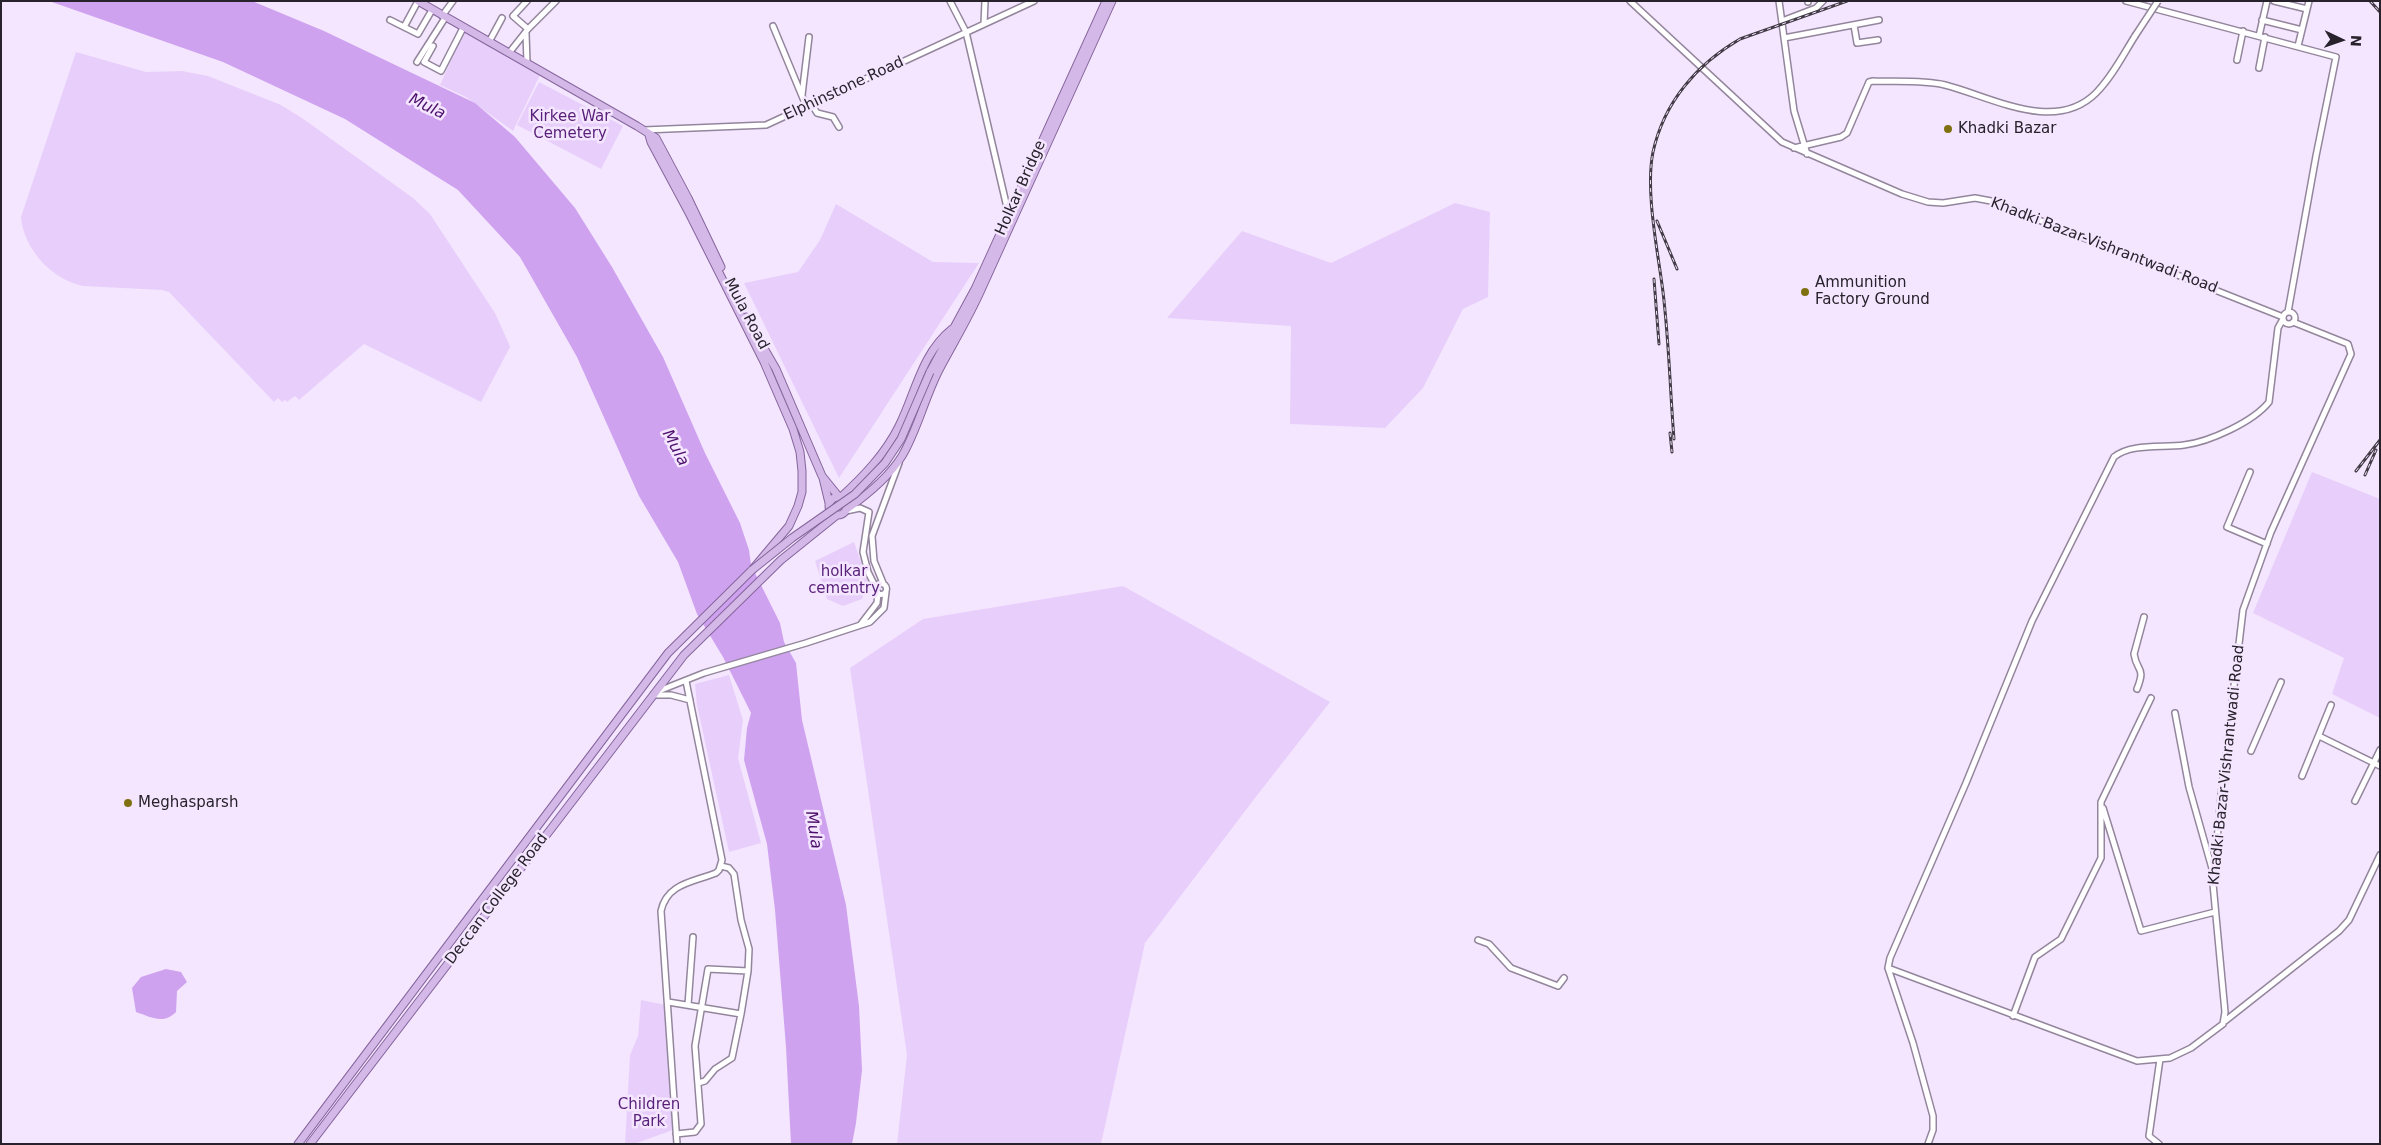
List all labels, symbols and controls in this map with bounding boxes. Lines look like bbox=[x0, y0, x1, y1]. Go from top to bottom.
north arrow bbox=[2316, 15, 2366, 65]
text: N bbox=[2348, 35, 2364, 47]
street label: Elphinstone Road bbox=[781, 53, 907, 125]
water label: Mula bbox=[406, 90, 448, 124]
park label: Kirkee War Cemetery bbox=[530, 108, 610, 143]
place label: Khadki Bazar bbox=[1958, 120, 2056, 138]
marker: Khadki Bazar bbox=[1942, 123, 1954, 135]
street label: Holkar Bridge bbox=[992, 138, 1050, 238]
street label: Khadki Bazar-Vishrantwadi Road bbox=[1988, 194, 2220, 298]
place label: Ammunition Factory Ground bbox=[1815, 274, 1930, 309]
street label: Mula Road bbox=[720, 275, 772, 353]
marker: Ammunition Factory Ground bbox=[1799, 286, 1811, 298]
water label: Mula bbox=[658, 427, 692, 469]
park label: holkar cementry bbox=[808, 563, 880, 598]
street label: Khadki Bazar-Vishrantwadi Road bbox=[2205, 644, 2249, 886]
place label: Meghasparsh bbox=[138, 794, 238, 812]
marker: Meghasparsh bbox=[122, 797, 134, 809]
water label: Mula bbox=[801, 810, 825, 850]
street label: Deccan College Road bbox=[442, 830, 552, 968]
park label: Children Park bbox=[618, 1096, 680, 1131]

